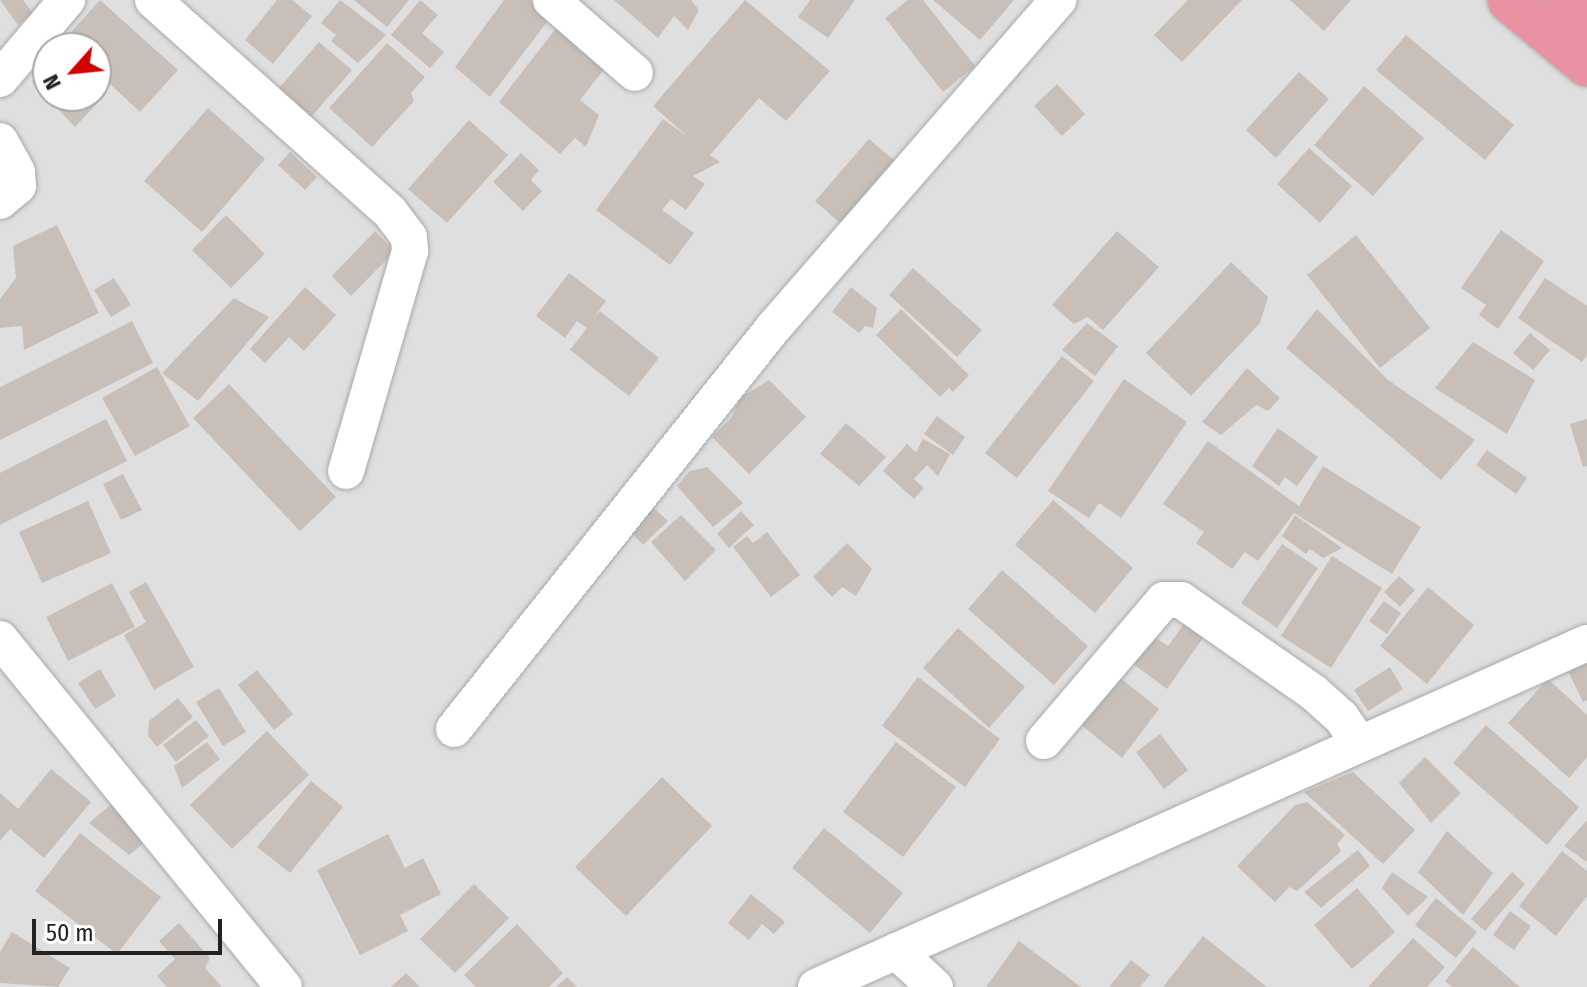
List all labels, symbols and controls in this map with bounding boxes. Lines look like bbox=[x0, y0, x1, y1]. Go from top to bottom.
north arrow bbox=[32, 32, 112, 112]
text: N bbox=[37, 70, 67, 94]
scale bar bbox=[36, 903, 226, 953]
text: 50 m bbox=[46, 919, 94, 947]

